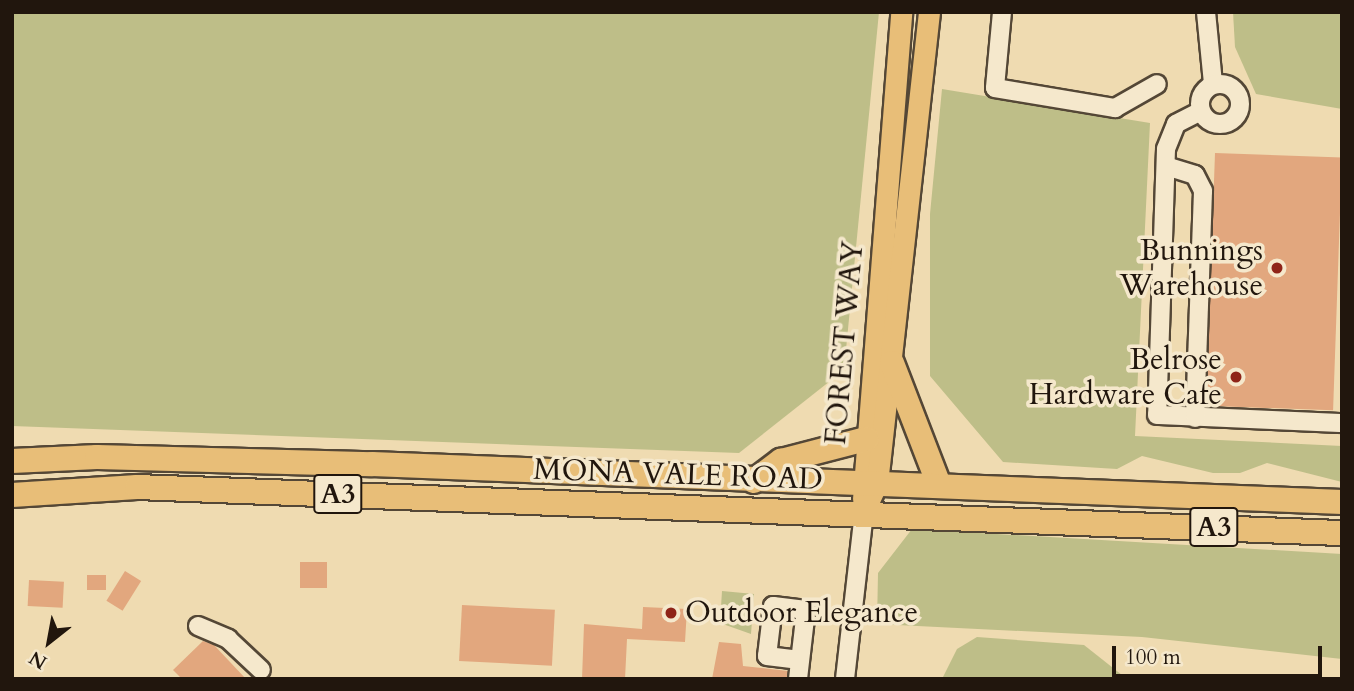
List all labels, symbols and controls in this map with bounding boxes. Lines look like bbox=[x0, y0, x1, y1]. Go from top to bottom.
place label: Bunnings Warehouse bbox=[1120, 233, 1263, 304]
street label: FOREST WAY bbox=[818, 240, 872, 446]
marker: Bunnings Warehouse bbox=[1269, 260, 1285, 276]
place label: Belrose Hardware Cafe bbox=[1029, 342, 1222, 412]
marker: Belrose Hardware Cafe bbox=[1228, 369, 1244, 385]
street label: MONA VALE ROAD bbox=[533, 452, 823, 498]
road number: A3 bbox=[312, 470, 364, 518]
road number: A3 bbox=[1188, 503, 1240, 552]
place label: Outdoor Elegance bbox=[685, 595, 918, 631]
marker: Outdoor Elegance bbox=[663, 605, 679, 621]
north arrow bbox=[14, 607, 84, 677]
scale bar bbox=[1116, 632, 1326, 676]
text: 100 m bbox=[1125, 643, 1181, 672]
text: N bbox=[24, 645, 52, 675]

